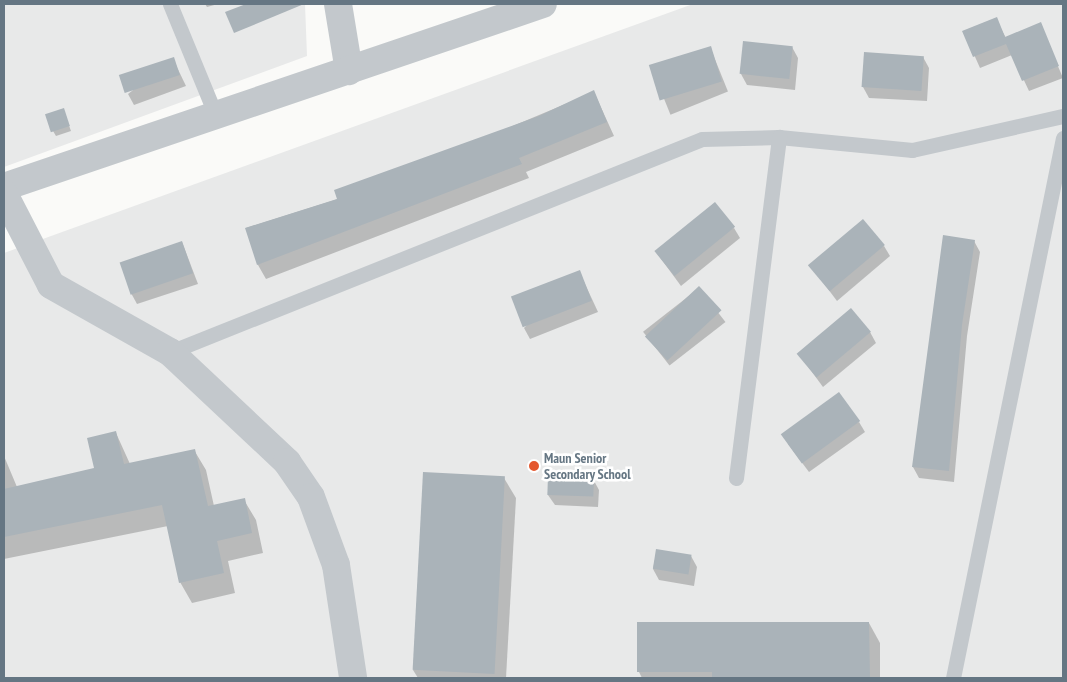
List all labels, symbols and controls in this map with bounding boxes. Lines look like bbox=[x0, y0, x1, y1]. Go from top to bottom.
place label: Maun Senior Secondary School bbox=[544, 450, 631, 482]
marker: Maun Senior Secondary School bbox=[528, 460, 540, 472]

